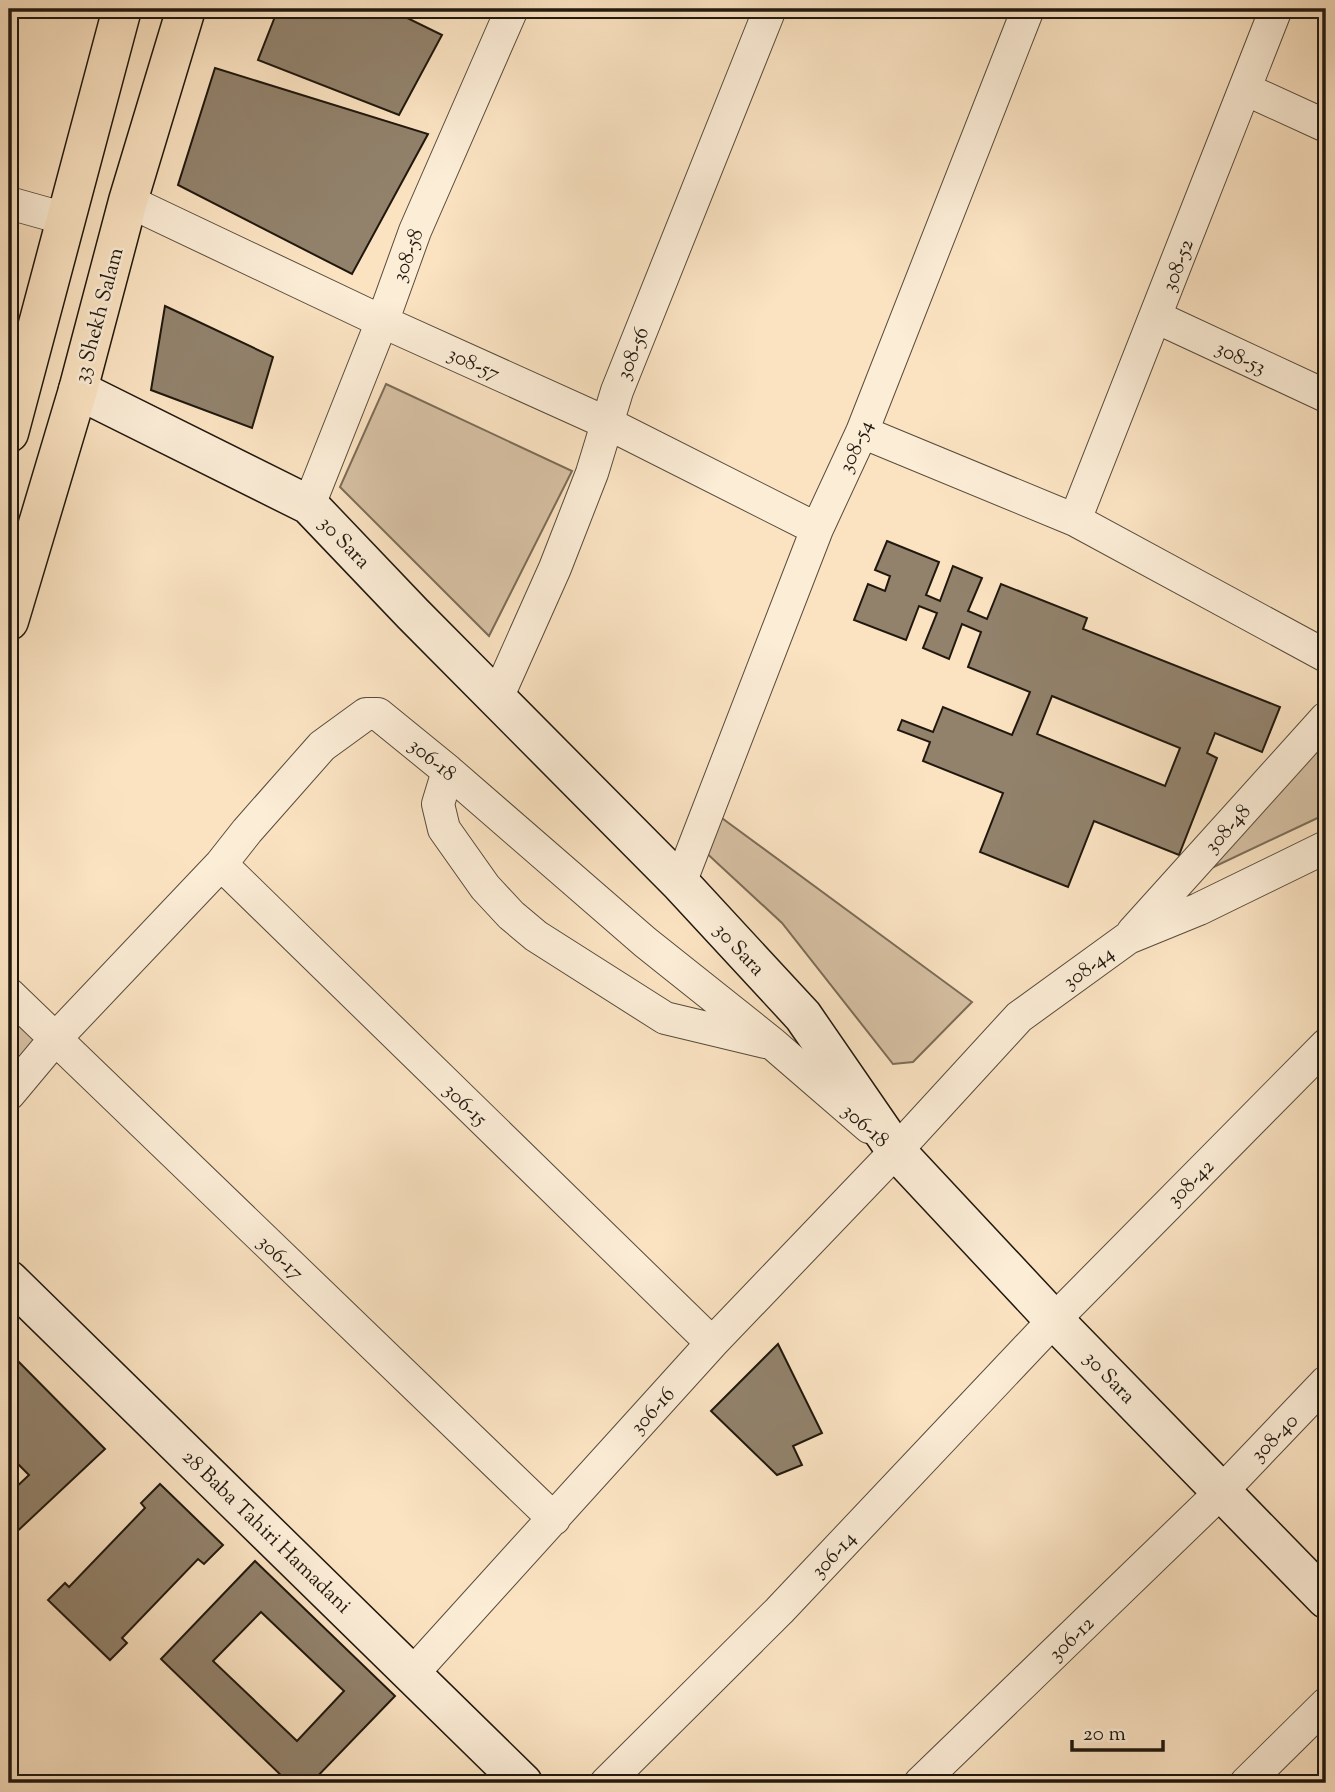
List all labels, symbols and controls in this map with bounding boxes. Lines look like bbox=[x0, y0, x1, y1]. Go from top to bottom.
street label: 308-58 bbox=[385, 225, 432, 287]
street label: 308-52 bbox=[1155, 235, 1203, 296]
street label: 33 Shekh Salam bbox=[67, 244, 132, 387]
street label: 308-56 bbox=[610, 323, 658, 385]
street label: 308-53 bbox=[1210, 334, 1270, 384]
street label: 308-57 bbox=[442, 340, 505, 390]
street label: 308-54 bbox=[832, 416, 882, 478]
street label: 30 Sara bbox=[311, 510, 377, 577]
street label: 306-18 bbox=[401, 732, 462, 789]
street label: 308-48 bbox=[1198, 798, 1259, 861]
street label: 30 Sara bbox=[706, 917, 771, 984]
street label: 308-44 bbox=[1057, 940, 1121, 998]
street label: 306-15 bbox=[436, 1077, 493, 1134]
street label: 306-18 bbox=[834, 1097, 895, 1156]
street label: 308-42 bbox=[1161, 1153, 1222, 1214]
street label: 306-17 bbox=[250, 1229, 310, 1288]
street label: 30 Sara bbox=[1076, 1345, 1142, 1412]
street label: 306-16 bbox=[624, 1381, 683, 1442]
street label: 308-40 bbox=[1245, 1407, 1306, 1470]
street label: 28 Baba Tahiri Hamadani bbox=[174, 1443, 357, 1621]
street label: 306-14 bbox=[805, 1525, 864, 1586]
street label: 306-12 bbox=[1043, 1610, 1102, 1669]
scale bar bbox=[1072, 1708, 1164, 1752]
text: 20 m bbox=[1083, 1720, 1126, 1750]

